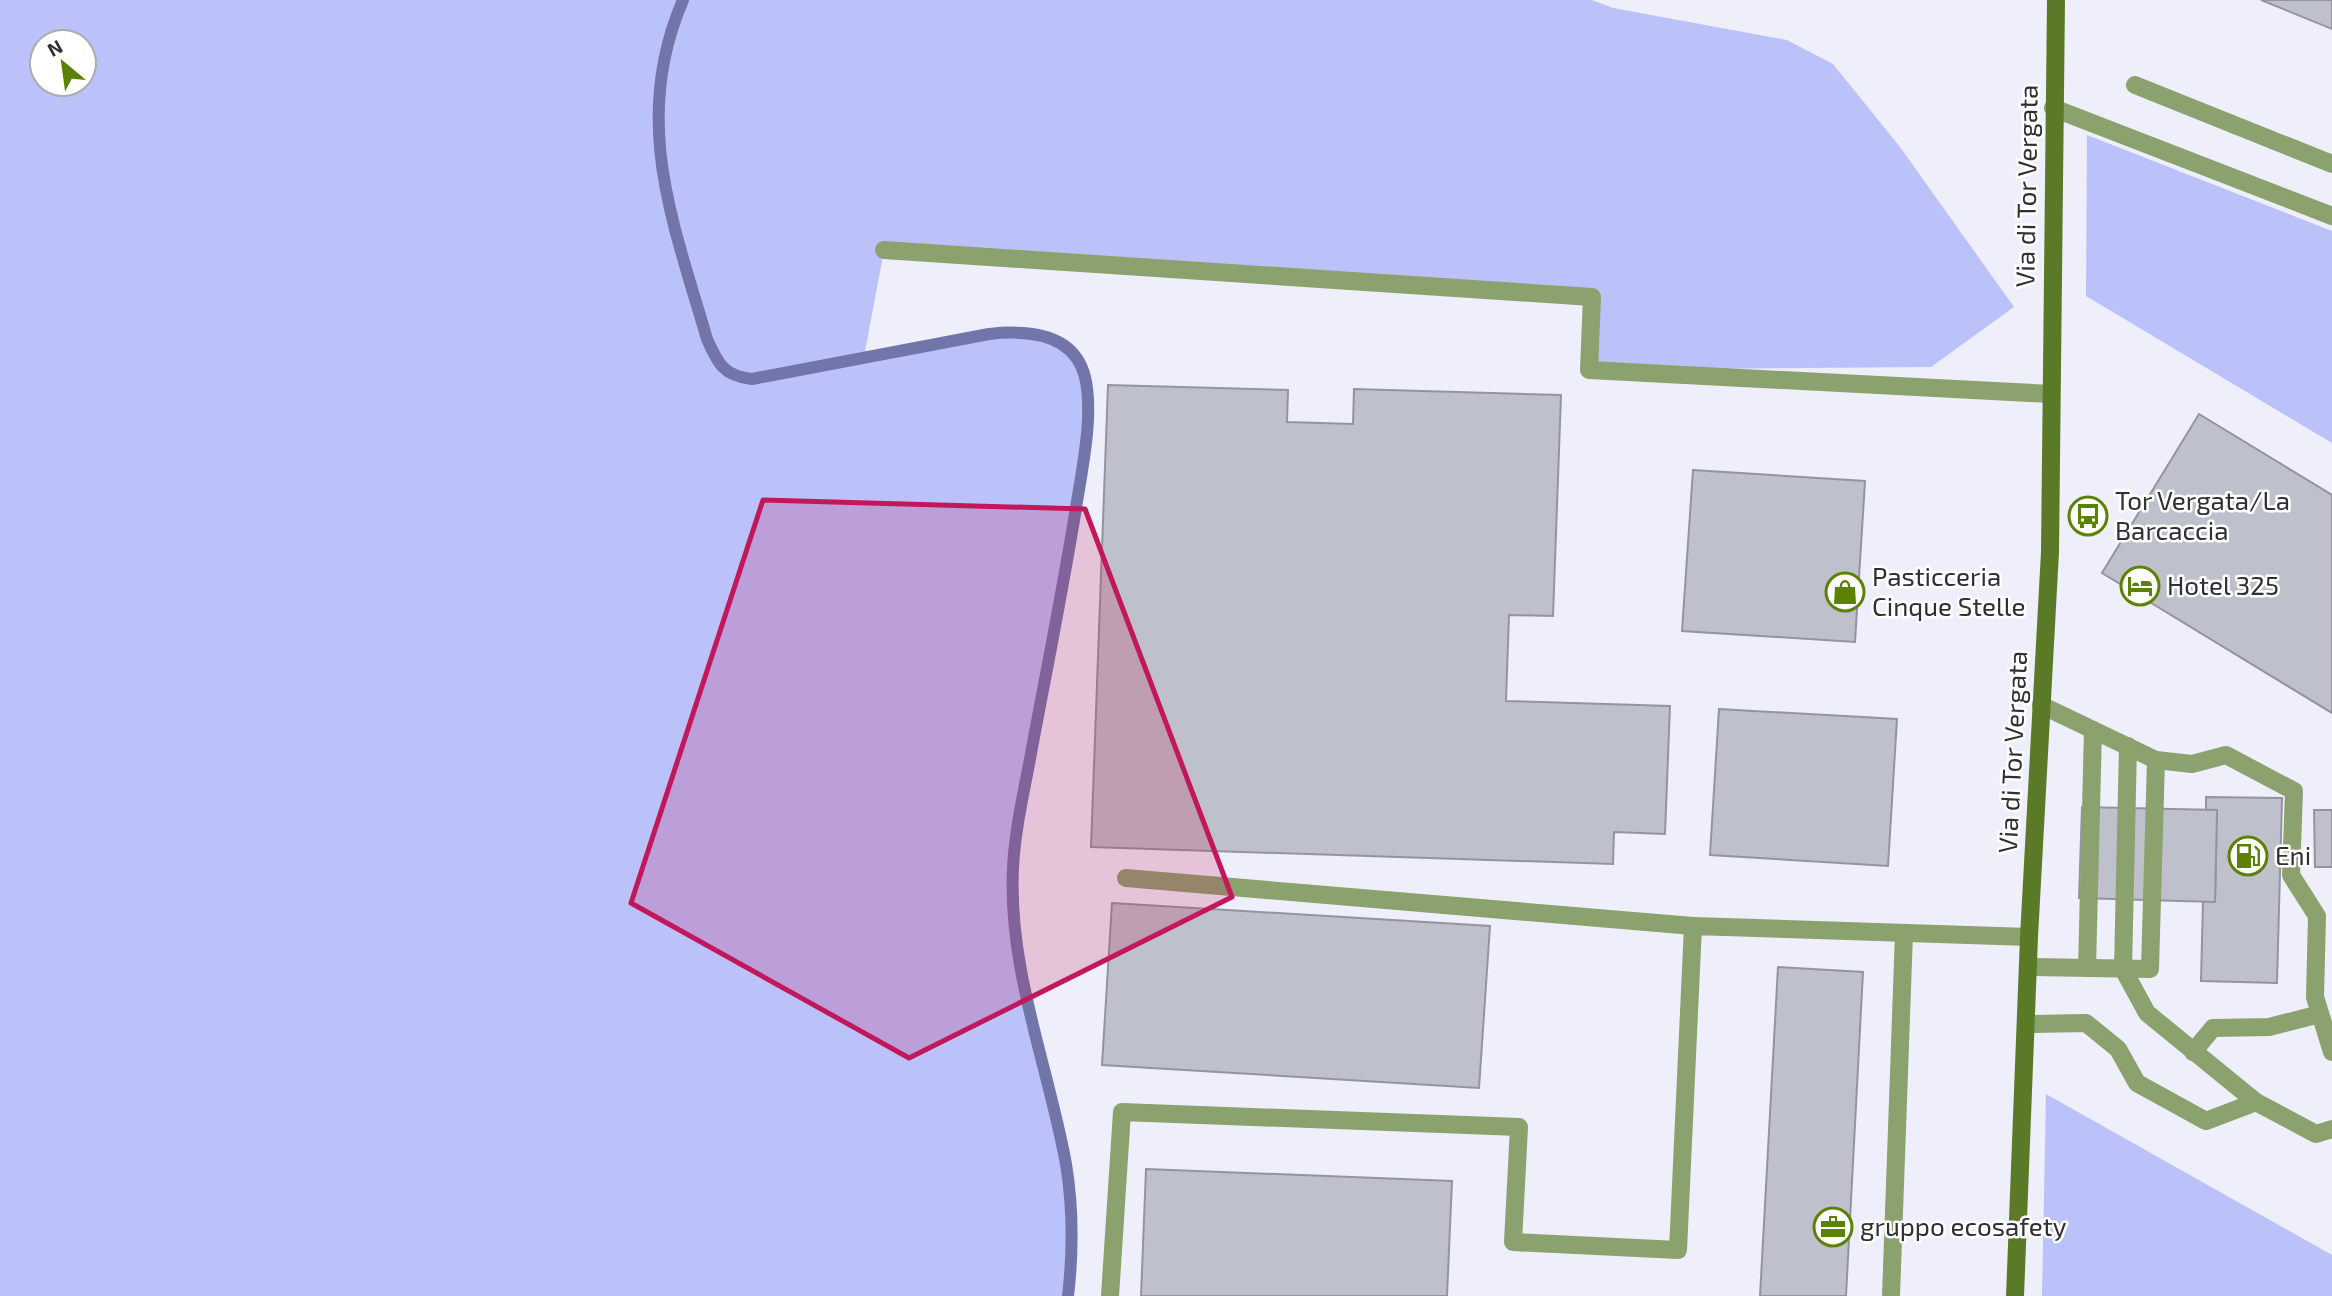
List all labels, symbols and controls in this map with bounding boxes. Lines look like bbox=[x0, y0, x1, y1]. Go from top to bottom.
north arrow bbox=[28, 28, 98, 98]
text: N bbox=[43, 34, 66, 61]
street label: Via di Tor Vergata bbox=[2008, 84, 2043, 288]
place label: Tor Vergata/La Barcaccia bbox=[2115, 484, 2290, 545]
bus stop icon: Tor Vergata/La Barcaccia bbox=[2067, 495, 2109, 537]
place label: Pasticceria Cinque Stelle bbox=[1872, 560, 2025, 621]
hotel icon: Hotel 325 bbox=[2119, 565, 2161, 607]
place label: Hotel 325 bbox=[2167, 569, 2279, 600]
shop icon: Pasticceria Cinque Stelle bbox=[1824, 571, 1866, 613]
street label: Via di Tor Vergata bbox=[1991, 650, 2032, 854]
fuel station icon: Eni bbox=[2227, 835, 2269, 877]
place label: Eni bbox=[2275, 839, 2311, 870]
office icon: gruppo ecosafety bbox=[1812, 1206, 1854, 1248]
place label: gruppo ecosafety bbox=[1860, 1210, 2067, 1241]

